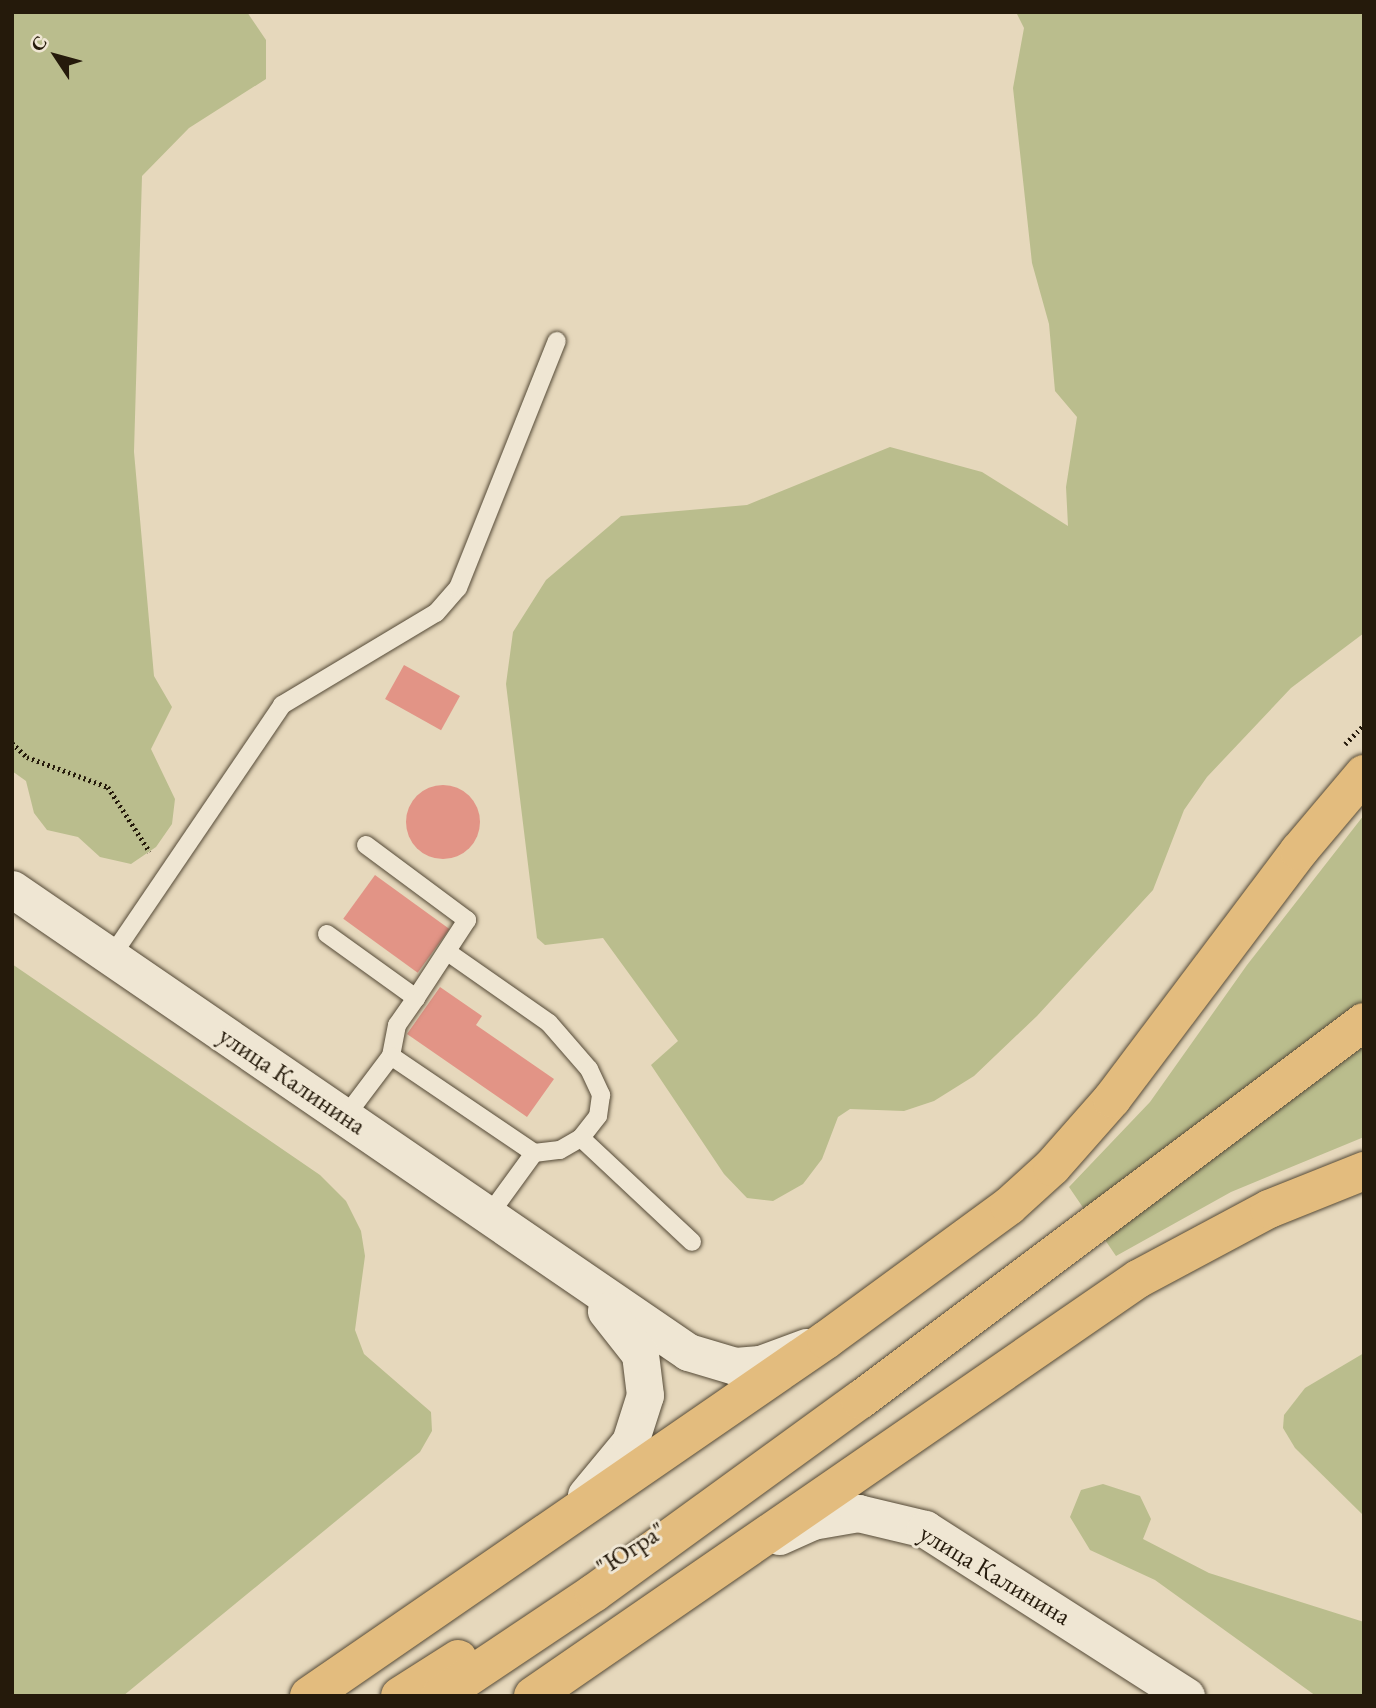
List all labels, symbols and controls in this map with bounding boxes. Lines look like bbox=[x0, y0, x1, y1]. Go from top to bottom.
north arrow bbox=[21, 21, 91, 91]
text: С bbox=[25, 31, 53, 56]
street label: улица Калинина bbox=[212, 1020, 372, 1142]
street label: "Югра" bbox=[590, 1515, 672, 1583]
street label: улица Калинина bbox=[914, 1518, 1076, 1632]

